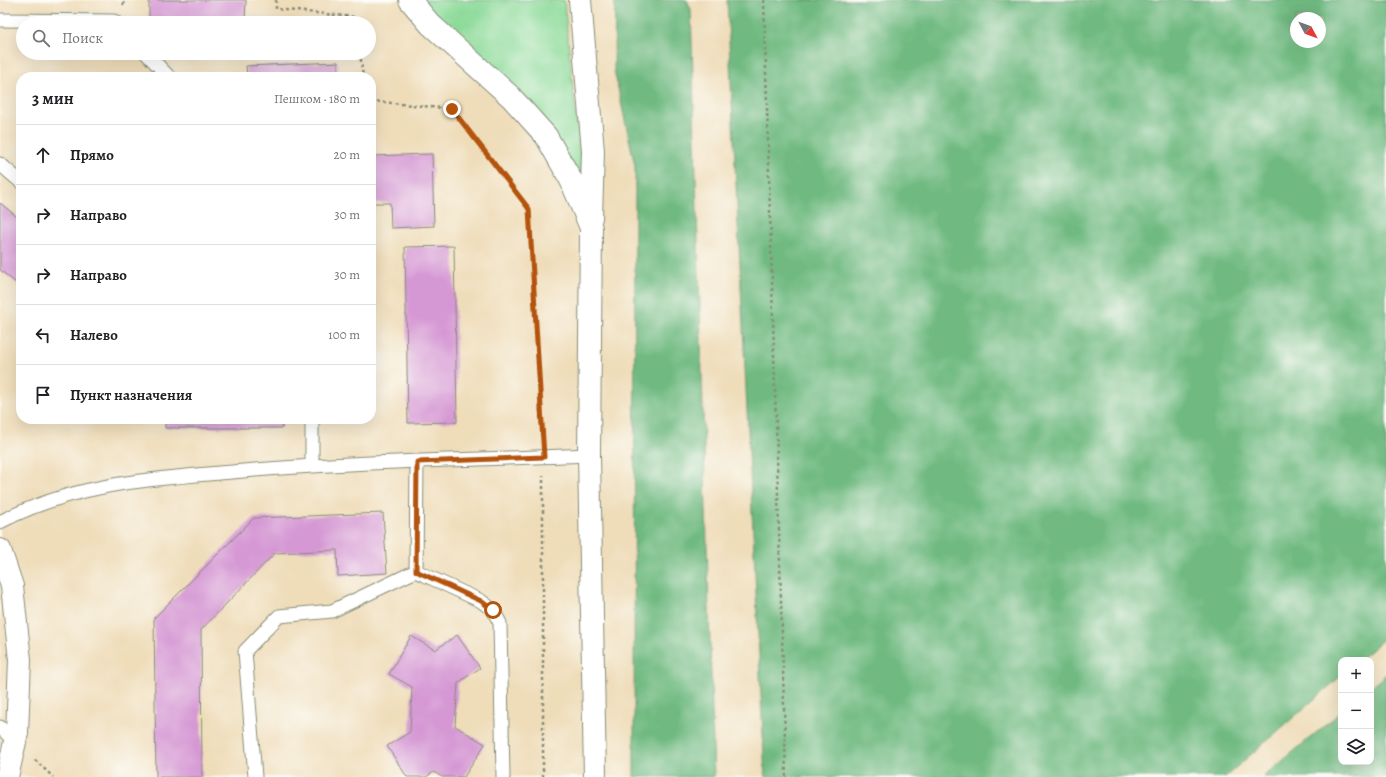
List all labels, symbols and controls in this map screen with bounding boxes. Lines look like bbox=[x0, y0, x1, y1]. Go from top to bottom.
north arrow bbox=[1290, 12, 1326, 48]
search box bbox=[16, 16, 376, 60]
icon: search bbox=[30, 27, 52, 49]
text: Поиск bbox=[62, 28, 103, 48]
text: 3 мин bbox=[32, 87, 74, 110]
text: Пешком · 180 m bbox=[274, 90, 360, 107]
route end bbox=[443, 100, 461, 118]
icon: ahead bbox=[32, 144, 54, 166]
text: Прямо bbox=[70, 145, 114, 165]
text: 20 m bbox=[334, 146, 360, 163]
icon: right bbox=[32, 204, 54, 226]
text: Направо bbox=[70, 205, 127, 225]
text: 30 m bbox=[334, 206, 360, 223]
icon: right bbox=[32, 264, 54, 286]
text: Направо bbox=[70, 265, 127, 285]
text: 30 m bbox=[334, 266, 360, 283]
icon: left bbox=[32, 324, 54, 346]
text: Налево bbox=[70, 325, 118, 345]
text: 100 m bbox=[328, 326, 360, 343]
icon: arrive bbox=[32, 384, 54, 406]
text: Пункт назначения bbox=[70, 385, 192, 405]
route start bbox=[484, 601, 502, 619]
map controls bbox=[1338, 657, 1374, 765]
button: + bbox=[1338, 657, 1374, 693]
button: − bbox=[1338, 693, 1374, 729]
button: layers bbox=[1338, 729, 1374, 765]

